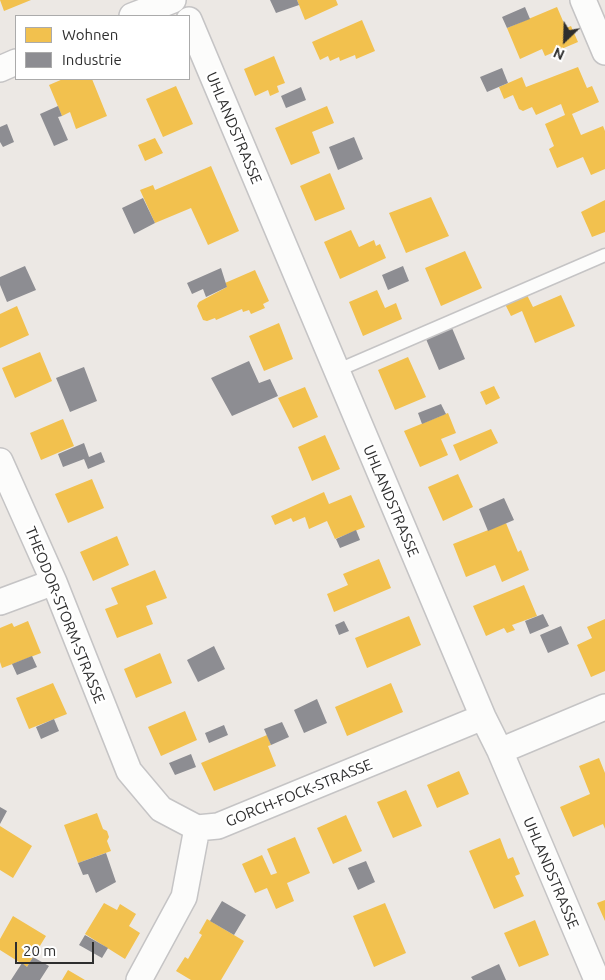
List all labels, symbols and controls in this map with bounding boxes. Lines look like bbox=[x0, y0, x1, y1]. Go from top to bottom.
legend bbox=[15, 15, 190, 80]
north arrow bbox=[540, 15, 590, 65]
text: Wohnen bbox=[62, 26, 118, 43]
text: N bbox=[551, 44, 567, 63]
text: Industrie bbox=[62, 51, 122, 68]
street label: UHLANDSTRASSE bbox=[202, 69, 266, 187]
street label: UHLANDSTRASSE bbox=[359, 442, 423, 560]
street label: THEODOR-STORM-STRASSE bbox=[21, 524, 109, 706]
street label: GORCH-FOCK-STRASSE bbox=[223, 755, 375, 831]
street label: UHLANDSTRASSE bbox=[519, 814, 583, 932]
scale bar bbox=[18, 932, 96, 964]
text: 20 m bbox=[23, 942, 56, 959]

